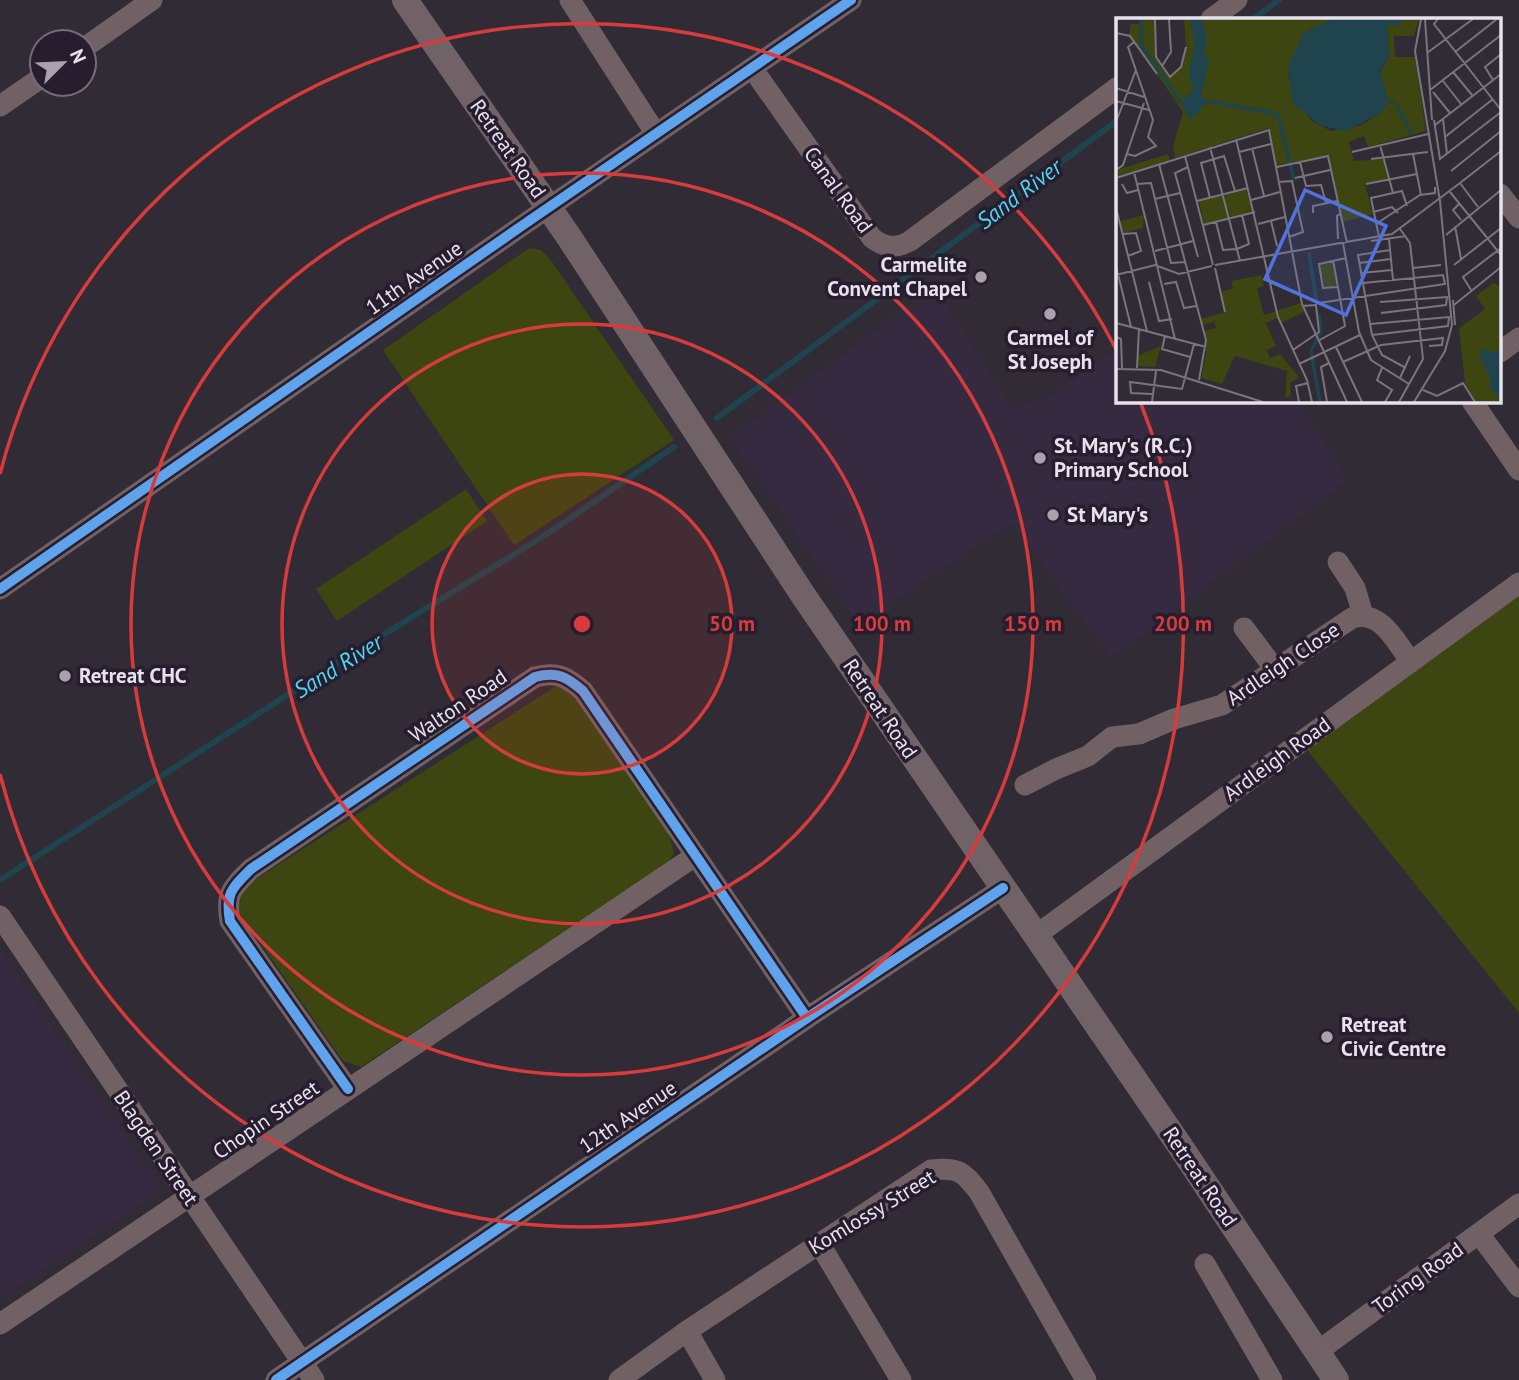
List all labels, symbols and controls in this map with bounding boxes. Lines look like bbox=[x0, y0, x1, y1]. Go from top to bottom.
inset map bbox=[1116, 18, 1502, 402]
north arrow bbox=[28, 28, 98, 98]
text: N bbox=[65, 46, 92, 67]
street label: Retreat Road bbox=[464, 94, 552, 203]
street label: Canal Road bbox=[798, 141, 879, 238]
water label: Sand River bbox=[970, 151, 1068, 235]
street label: 11th Avenue bbox=[360, 234, 467, 321]
place label: Carmelite Convent Chapel bbox=[827, 251, 968, 302]
marker: Carmelite Convent Chapel bbox=[973, 269, 989, 285]
marker: Carmel of St Joseph bbox=[1042, 306, 1058, 322]
place label: Carmel of St Joseph bbox=[1007, 324, 1094, 375]
place label: St. Mary's (R.C.) Primary School bbox=[1054, 432, 1193, 483]
marker: St. Mary's (R.C.) Primary School bbox=[1032, 450, 1048, 466]
place label: St Mary's bbox=[1067, 501, 1148, 528]
marker: St Mary's bbox=[1045, 507, 1061, 523]
text: 50 m bbox=[709, 610, 755, 637]
text: 100 m bbox=[853, 610, 911, 637]
text: 150 m bbox=[1004, 610, 1062, 637]
text: 200 m bbox=[1154, 610, 1212, 637]
centre of rings bbox=[570, 612, 594, 636]
street label: Ardleigh Close bbox=[1221, 616, 1344, 711]
water label: Sand River bbox=[288, 626, 389, 704]
street label: Retreat Road bbox=[837, 654, 924, 764]
place label: Retreat CHC bbox=[79, 662, 187, 689]
street label: Walton Road bbox=[403, 663, 512, 748]
marker: Retreat CHC bbox=[57, 668, 73, 684]
street label: Ardleigh Road bbox=[1218, 711, 1336, 807]
place label: Retreat Civic Centre bbox=[1341, 1011, 1446, 1062]
marker: Retreat Civic Centre bbox=[1319, 1029, 1335, 1045]
street label: Chopin Street bbox=[207, 1074, 324, 1165]
street label: 12th Avenue bbox=[574, 1074, 682, 1159]
street label: Blagden Street bbox=[108, 1085, 205, 1210]
street label: Retreat Road bbox=[1157, 1122, 1244, 1232]
street label: Komlossy Street bbox=[803, 1163, 940, 1260]
street label: Toring Road bbox=[1367, 1236, 1468, 1320]

